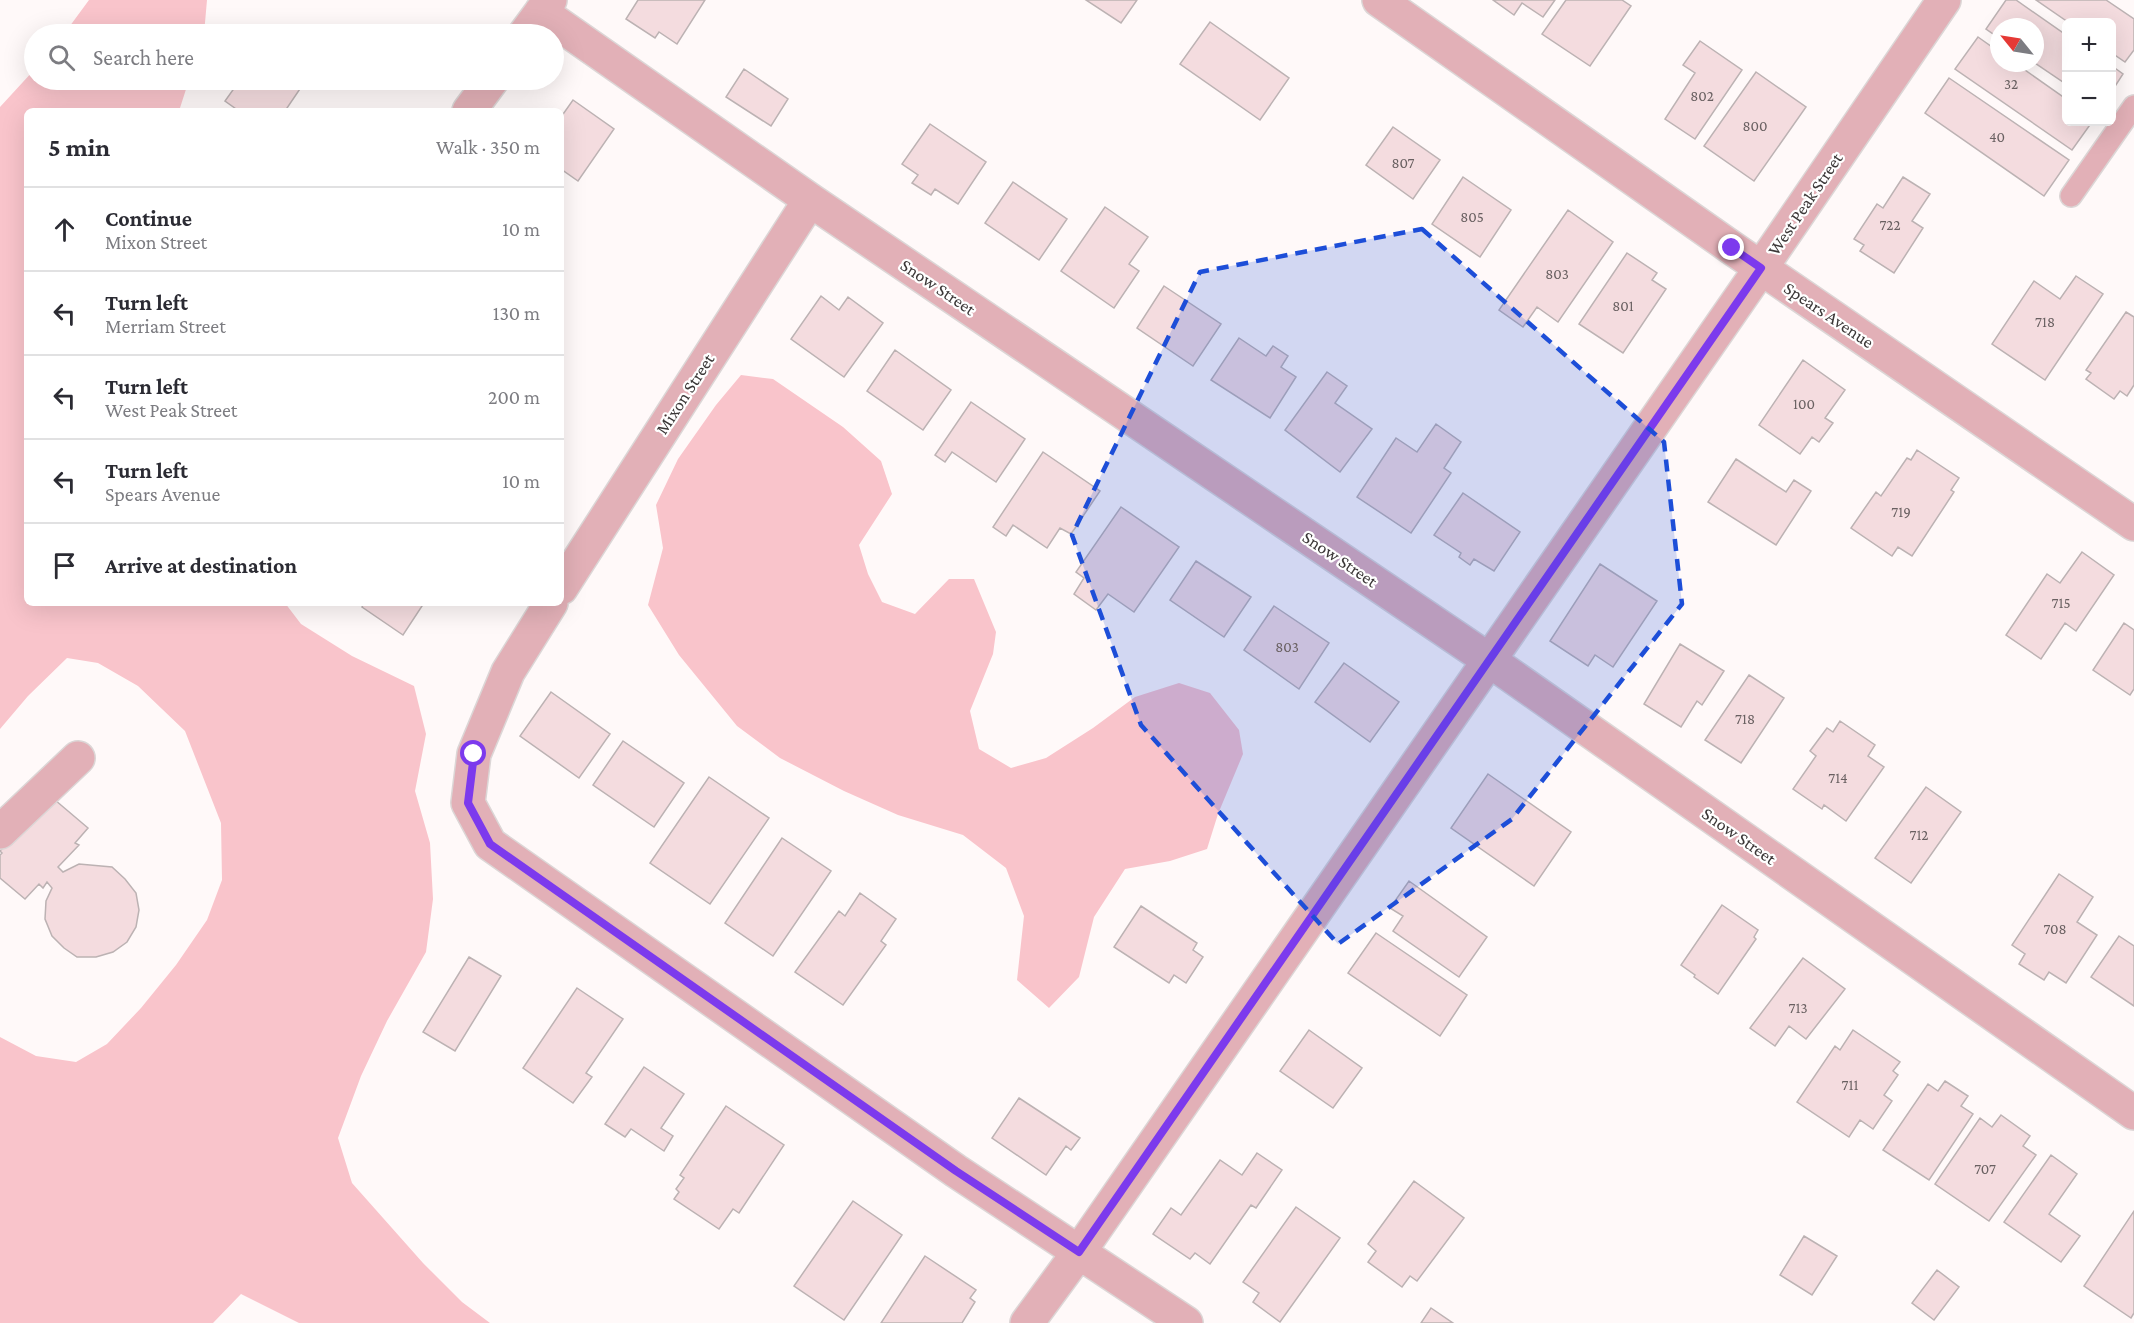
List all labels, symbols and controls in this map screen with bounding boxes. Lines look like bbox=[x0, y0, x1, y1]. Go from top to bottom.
north arrow bbox=[1990, 18, 2044, 72]
map controls bbox=[2062, 18, 2116, 126]
button: + bbox=[2062, 18, 2116, 72]
search box bbox=[24, 24, 564, 90]
icon: search bbox=[45, 41, 78, 74]
text: Search here bbox=[93, 45, 194, 70]
button: − bbox=[2062, 72, 2116, 126]
house number: 32 bbox=[2004, 76, 2018, 92]
house number: 802 bbox=[1690, 88, 1714, 104]
house number: 800 bbox=[1742, 118, 1768, 134]
house number: 40 bbox=[1989, 129, 2005, 145]
text: 5 min bbox=[48, 133, 110, 162]
text: Walk · 350 m bbox=[436, 136, 540, 158]
street label: West Peak Street bbox=[1763, 148, 1847, 259]
house number: 807 bbox=[1391, 155, 1415, 171]
text: Continue bbox=[105, 206, 192, 231]
house number: 805 bbox=[1460, 209, 1484, 225]
icon: ahead bbox=[48, 213, 81, 246]
house number: 722 bbox=[1879, 217, 1901, 233]
text: 10 m bbox=[502, 218, 540, 240]
text: Mixon Street bbox=[105, 231, 207, 253]
route end bbox=[1718, 234, 1744, 260]
street label: Snow Street bbox=[897, 255, 980, 320]
house number: 803 bbox=[1545, 266, 1569, 282]
street label: Spears Avenue bbox=[1780, 278, 1878, 352]
text: Turn left bbox=[105, 290, 188, 315]
icon: left bbox=[48, 297, 81, 330]
house number: 801 bbox=[1612, 298, 1634, 314]
text: 130 m bbox=[493, 302, 540, 324]
house number: 718 bbox=[2035, 314, 2055, 330]
text: Merriam Street bbox=[105, 315, 226, 337]
street label: Mixon Street bbox=[652, 349, 719, 438]
text: Turn left bbox=[105, 374, 188, 399]
icon: left bbox=[48, 381, 81, 414]
text: 200 m bbox=[488, 386, 540, 408]
house number: 100 bbox=[1793, 396, 1815, 412]
text: West Peak Street bbox=[105, 399, 237, 421]
text: Turn left bbox=[105, 458, 188, 483]
icon: left bbox=[48, 465, 81, 498]
text: 10 m bbox=[502, 470, 540, 492]
text: Spears Avenue bbox=[105, 483, 220, 505]
house number: 719 bbox=[1891, 504, 1911, 520]
street label: Snow Street bbox=[1299, 527, 1382, 592]
icon: arrive bbox=[48, 549, 81, 582]
text: Arrive at destination bbox=[105, 553, 297, 578]
house number: 715 bbox=[2052, 595, 2070, 611]
house number: 803 bbox=[1275, 639, 1299, 655]
house number: 718 bbox=[1735, 711, 1755, 727]
route start bbox=[460, 740, 486, 766]
house number: 714 bbox=[1828, 770, 1848, 786]
street label: Snow Street bbox=[1698, 803, 1781, 869]
house number: 712 bbox=[1909, 827, 1929, 843]
house number: 708 bbox=[2043, 921, 2067, 937]
house number: 713 bbox=[1788, 1000, 1808, 1016]
house number: 711 bbox=[1842, 1077, 1858, 1093]
house number: 707 bbox=[1974, 1161, 1996, 1177]

